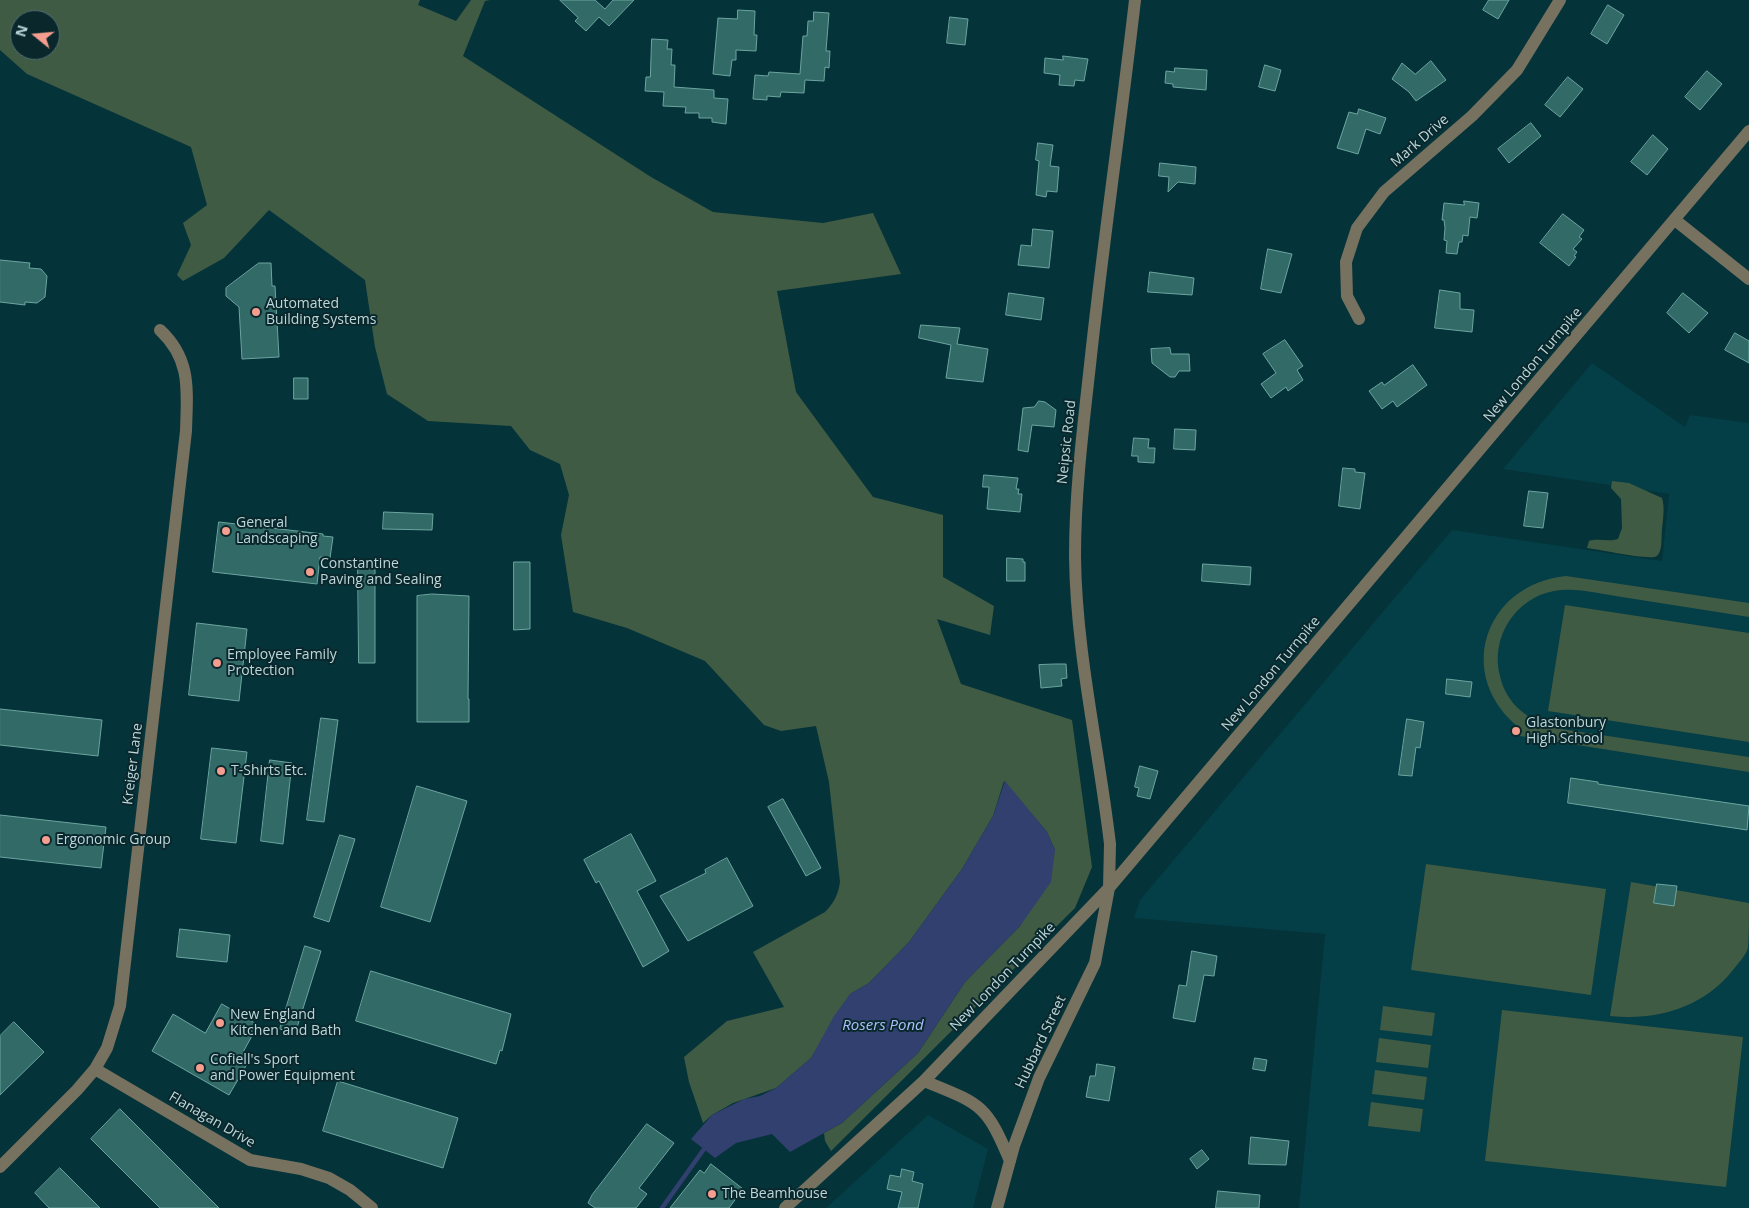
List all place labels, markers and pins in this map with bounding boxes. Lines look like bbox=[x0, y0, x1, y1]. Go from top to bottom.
place label: Automated Building Systems bbox=[266, 296, 376, 328]
marker: Automated Building Systems bbox=[250, 306, 262, 318]
place label: General Landscaping bbox=[236, 515, 318, 548]
marker: General Landscaping bbox=[220, 525, 232, 537]
place label: Constantine Paving and Sealing bbox=[320, 556, 442, 588]
marker: Constantine Paving and Sealing bbox=[304, 566, 316, 578]
place label: Employee Family Protection bbox=[227, 647, 337, 680]
marker: Employee Family Protection bbox=[211, 657, 223, 669]
place label: Glastonbury High School bbox=[1526, 715, 1606, 748]
marker: Glastonbury High School bbox=[1510, 725, 1522, 737]
place label: T-Shirts Etc. bbox=[231, 763, 307, 779]
marker: T-Shirts Etc. bbox=[215, 765, 227, 777]
place label: Ergonomic Group bbox=[56, 832, 171, 848]
marker: Ergonomic Group bbox=[40, 834, 52, 846]
place label: New England Kitchen and Bath bbox=[230, 1007, 341, 1040]
marker: New England Kitchen and Bath bbox=[214, 1017, 226, 1029]
place label: Cofiell's Sport and Power Equipment bbox=[210, 1052, 355, 1084]
marker: Cofiell's Sport and Power Equipment bbox=[194, 1062, 206, 1074]
place label: The Beamhouse bbox=[722, 1186, 828, 1202]
marker: The Beamhouse bbox=[706, 1188, 718, 1200]

